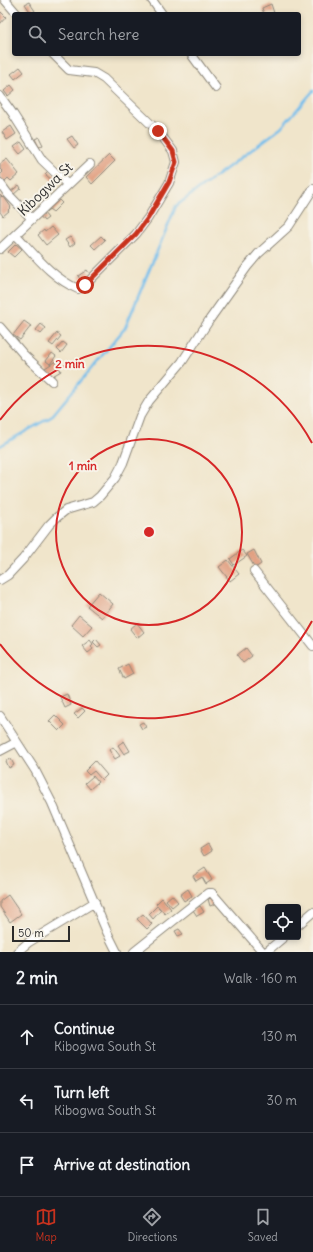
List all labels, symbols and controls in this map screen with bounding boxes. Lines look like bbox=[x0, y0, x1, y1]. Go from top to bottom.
search box bbox=[12, 12, 301, 56]
icon: search bbox=[26, 23, 48, 45]
text: Search here bbox=[58, 25, 139, 44]
route end bbox=[149, 122, 167, 140]
street label: Kibogwa St bbox=[14, 158, 77, 220]
route start bbox=[76, 276, 94, 294]
text: 2 min bbox=[55, 356, 85, 371]
text: 1 min bbox=[69, 458, 97, 473]
centre of rings bbox=[142, 525, 156, 539]
map controls bbox=[265, 904, 301, 940]
button: locate bbox=[265, 904, 301, 940]
scale bar bbox=[12, 924, 70, 943]
text: 50 m bbox=[18, 926, 44, 940]
text: 2 min bbox=[16, 967, 58, 989]
text: Walk · 160 m bbox=[224, 970, 297, 987]
text: Continue bbox=[54, 1019, 115, 1038]
icon: ahead bbox=[16, 1026, 38, 1048]
text: 130 m bbox=[261, 1028, 297, 1045]
text: Kibogwa South St bbox=[54, 1038, 156, 1055]
text: Turn left bbox=[54, 1083, 109, 1102]
icon: left bbox=[16, 1090, 38, 1112]
text: 30 m bbox=[267, 1092, 297, 1109]
text: Kibogwa South St bbox=[54, 1102, 156, 1119]
icon: arrive bbox=[16, 1154, 38, 1176]
text: Arrive at destination bbox=[54, 1155, 190, 1174]
tab: Map bbox=[35, 1206, 57, 1244]
tab: Directions bbox=[128, 1206, 177, 1244]
tab: Saved bbox=[248, 1206, 278, 1244]

